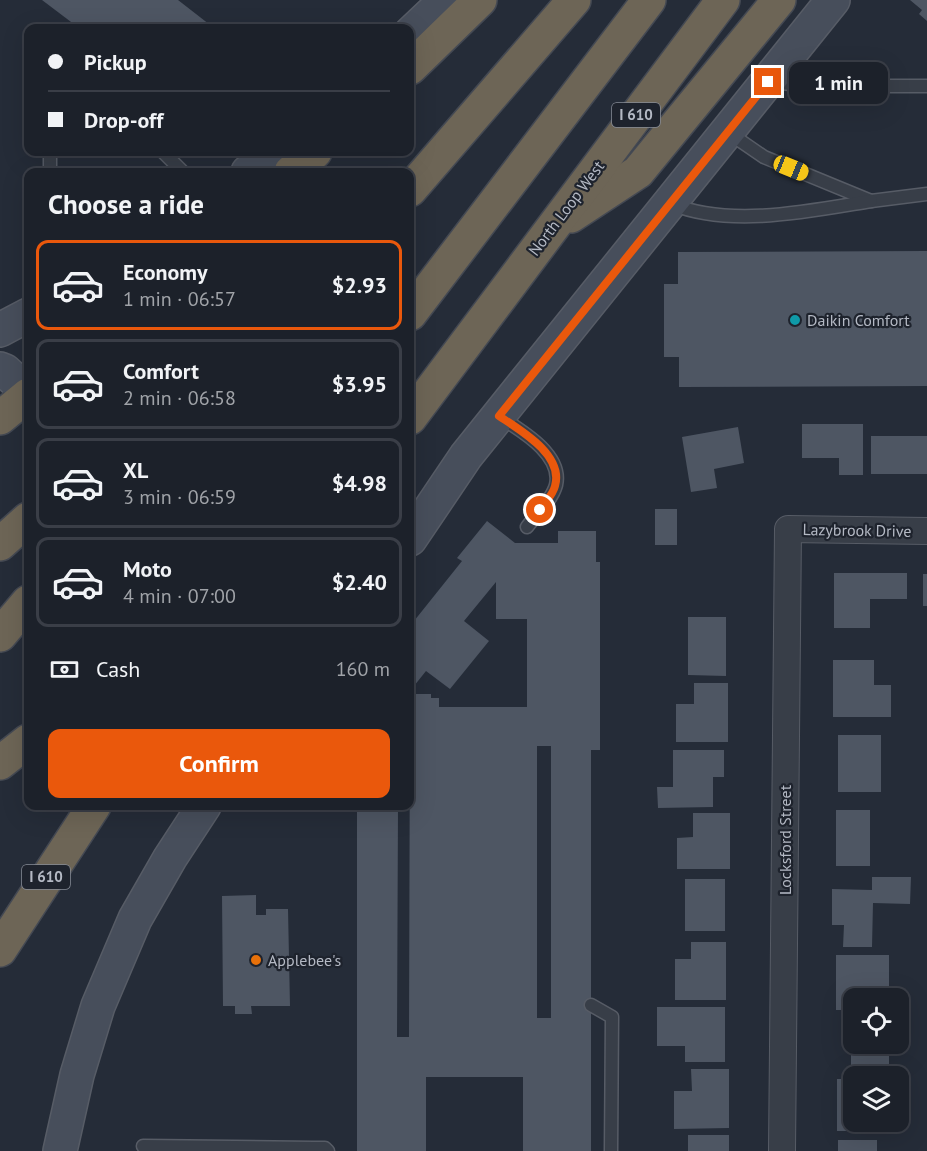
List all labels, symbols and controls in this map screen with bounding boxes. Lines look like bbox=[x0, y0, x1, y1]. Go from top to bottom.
text: Pickup bbox=[84, 48, 147, 76]
callout: 1 min bbox=[789, 61, 888, 103]
route end bbox=[754, 68, 781, 95]
text: 1 min bbox=[814, 70, 863, 96]
road number: I 610 bbox=[612, 103, 660, 127]
text: Drop-off bbox=[84, 106, 163, 134]
car bbox=[771, 153, 811, 183]
street label: North Loop West bbox=[524, 156, 609, 259]
text: Choose a ride bbox=[48, 187, 204, 221]
icon: car bbox=[51, 258, 105, 312]
text: Economy bbox=[123, 258, 207, 286]
text: $2.93 bbox=[332, 271, 387, 299]
text: 1 min · 06:57 bbox=[123, 286, 236, 312]
place label: Daikin Comfort bbox=[807, 310, 910, 330]
marker: Daikin Comfort bbox=[788, 313, 802, 327]
icon: car bbox=[51, 357, 105, 411]
text: Comfort bbox=[123, 357, 199, 385]
text: $3.95 bbox=[332, 370, 387, 398]
text: 2 min · 06:58 bbox=[123, 385, 236, 411]
icon: car bbox=[51, 456, 105, 510]
text: XL bbox=[123, 456, 148, 484]
text: $4.98 bbox=[332, 469, 387, 497]
text: 3 min · 06:59 bbox=[123, 484, 236, 510]
route start bbox=[526, 496, 553, 523]
street label: Lazybrook Drive bbox=[802, 519, 912, 541]
icon: car bbox=[51, 555, 105, 609]
text: Moto bbox=[123, 555, 172, 583]
text: $2.40 bbox=[332, 568, 387, 596]
text: 4 min · 07:00 bbox=[123, 583, 236, 609]
icon: cash bbox=[48, 653, 81, 686]
text: Cash bbox=[96, 655, 140, 683]
text: 160 m bbox=[336, 656, 390, 682]
button: Confirm bbox=[48, 729, 390, 798]
street label: Locksford Street bbox=[775, 784, 795, 895]
road number: I 610 bbox=[22, 865, 70, 889]
place label: Applebee's bbox=[268, 950, 341, 970]
marker: Applebee's bbox=[249, 953, 263, 967]
map controls bbox=[843, 988, 909, 1132]
button: locate bbox=[843, 988, 909, 1054]
button: layers bbox=[843, 1066, 909, 1132]

